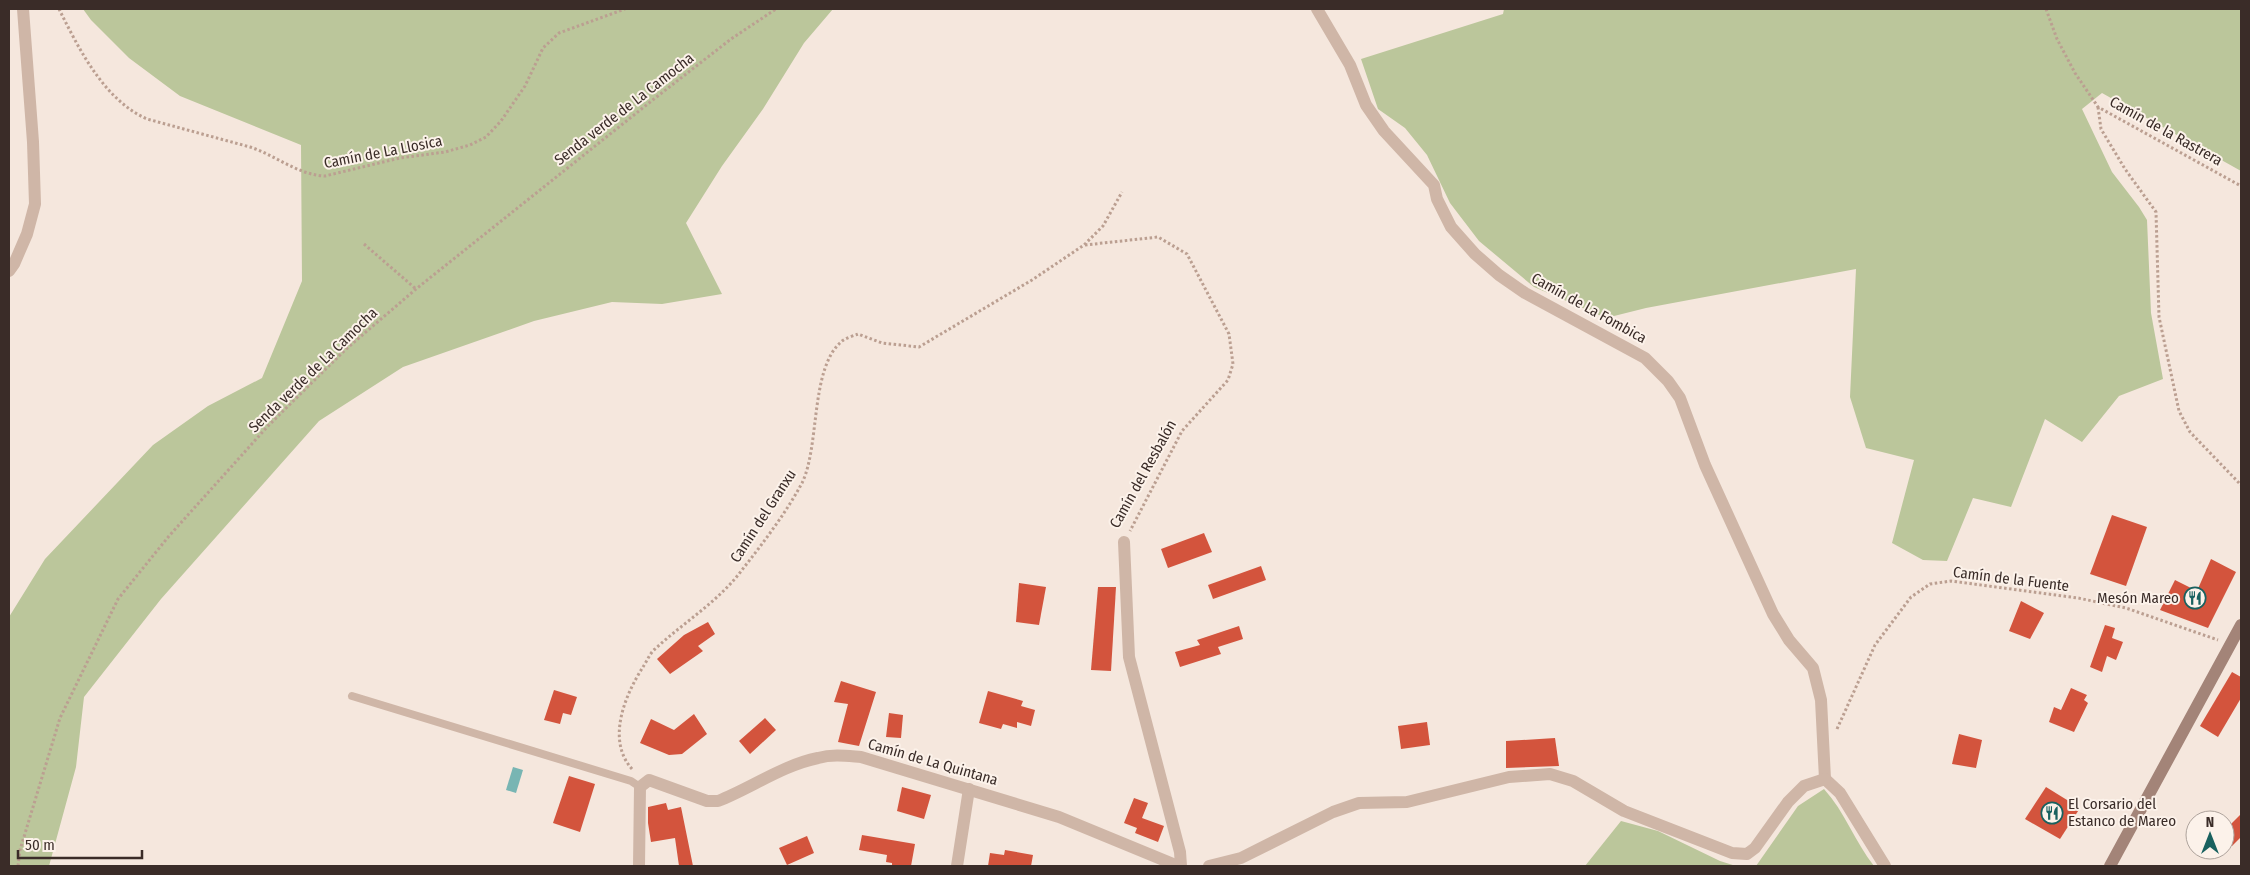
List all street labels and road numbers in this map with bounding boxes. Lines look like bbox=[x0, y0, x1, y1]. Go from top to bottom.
street label: Senda verde de La Camocha bbox=[551, 49, 697, 169]
street label: Camín de la Rastrera bbox=[2106, 93, 2226, 169]
street label: Camín de La Llosica bbox=[322, 132, 444, 172]
street label: Camín de La Fombica bbox=[1528, 269, 1650, 347]
street label: Senda verde de La Camocha bbox=[245, 304, 381, 436]
street label: Camín del Resbalón bbox=[1106, 417, 1180, 531]
street label: Camín del Granxu bbox=[726, 466, 800, 566]
street label: Camín de la Fuente bbox=[1952, 563, 2070, 595]
street label: Camín de La Quintana bbox=[866, 735, 1000, 789]

